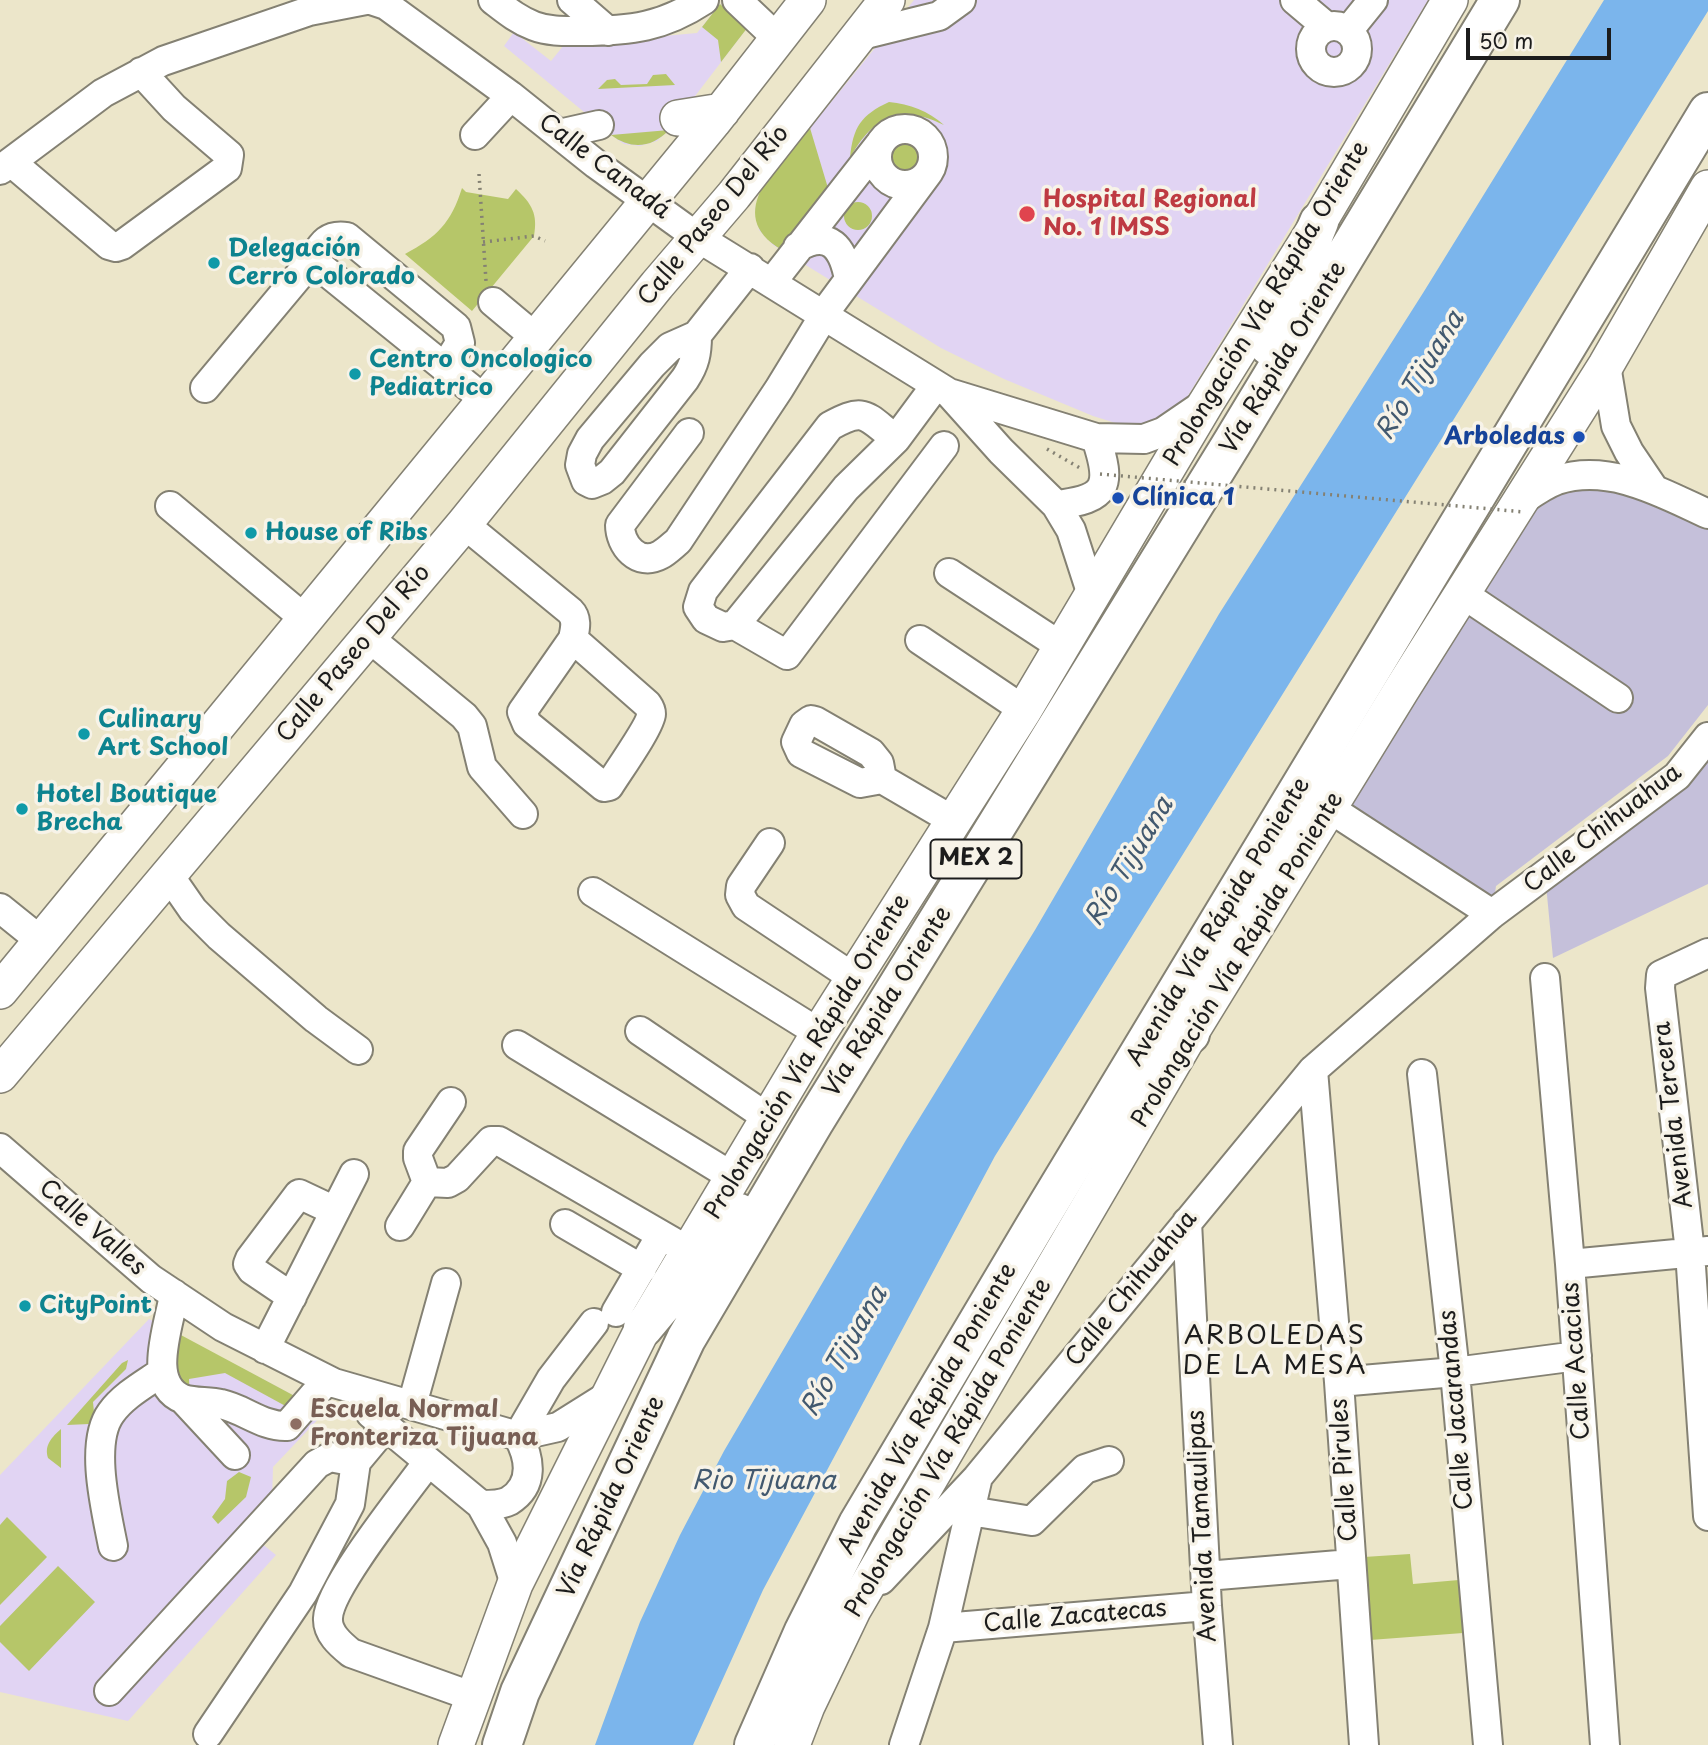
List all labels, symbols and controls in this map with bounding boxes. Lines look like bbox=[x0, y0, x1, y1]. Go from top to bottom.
scale bar bbox=[1470, 14, 1615, 58]
text: 50 m bbox=[1479, 24, 1533, 56]
street label: Calle Canadá bbox=[533, 108, 675, 226]
street label: Calle Paseo Del Río bbox=[632, 120, 796, 312]
street label: Prolongación Vía Rápida Oriente bbox=[1158, 136, 1376, 472]
place label: Hospital Regional No. 1 IMSS bbox=[1043, 186, 1256, 242]
marker: Hospital Regional No. 1 IMSS bbox=[1017, 204, 1037, 224]
place label: Delegación Cerro Colorado bbox=[228, 235, 415, 291]
marker: Delegación Cerro Colorado bbox=[206, 255, 222, 271]
street label: Vía Rápida Oriente bbox=[1215, 256, 1353, 460]
water label: Río Tijuana bbox=[1370, 306, 1472, 446]
place label: Centro Oncologico Pediatrico bbox=[369, 346, 592, 402]
marker: Centro Oncologico Pediatrico bbox=[347, 366, 363, 382]
place label: Arboledas bbox=[1444, 423, 1565, 451]
marker: Arboledas bbox=[1571, 429, 1587, 445]
place label: Clínica 1 bbox=[1132, 484, 1235, 512]
marker: Clínica 1 bbox=[1110, 490, 1126, 506]
place label: House of Ribs bbox=[265, 519, 428, 547]
marker: House of Ribs bbox=[243, 525, 259, 541]
street label: Calle Paseo Del Río bbox=[271, 559, 437, 749]
place label: Culinary Art School bbox=[98, 706, 228, 762]
marker: Culinary Art School bbox=[76, 726, 92, 742]
street label: Calle Chihuahua bbox=[1518, 758, 1688, 900]
street label: Avenida Vía Rápida Poniente bbox=[1121, 772, 1317, 1072]
place label: Hotel Boutique Brecha bbox=[36, 781, 217, 837]
street label: Prolongación Vía Rápida Poniente bbox=[1126, 787, 1350, 1133]
water label: Río Tijuana bbox=[1079, 792, 1181, 932]
marker: Hotel Boutique Brecha bbox=[14, 801, 30, 817]
road number: MEX 2 bbox=[930, 839, 1021, 878]
street label: Prolongación Vía Rápida Oriente bbox=[699, 889, 917, 1225]
street label: Vía Rápida Oriente bbox=[818, 901, 958, 1103]
street label: Avenida Tercera bbox=[1648, 1020, 1700, 1210]
street label: Calle Valles bbox=[33, 1174, 151, 1282]
street label: Calle Chihuahua bbox=[1060, 1205, 1204, 1373]
street label: Avenida Vía Rápida Poniente bbox=[833, 1258, 1023, 1560]
street label: Prolongación Vía Rápida Poniente bbox=[840, 1273, 1058, 1623]
street label: Calle Acacias bbox=[1557, 1281, 1597, 1441]
water label: Río Tijuana bbox=[795, 1282, 895, 1422]
place label: CityPoint bbox=[39, 1292, 152, 1320]
marker: CityPoint bbox=[17, 1298, 33, 1314]
street label: Calle Jacarandas bbox=[1434, 1309, 1480, 1511]
district label: ARBOLEDAS DE LA MESA bbox=[1184, 1321, 1366, 1382]
street label: Vía Rápida Oriente bbox=[553, 1391, 671, 1603]
place label: Escuela Normal Fronteriza Tijuana bbox=[310, 1396, 538, 1452]
street label: Calle Pirules bbox=[1326, 1397, 1364, 1543]
street label: Avenida Tamaulipas bbox=[1183, 1409, 1223, 1643]
marker: Escuela Normal Fronteriza Tijuana bbox=[288, 1416, 304, 1432]
water label: Rio Tijuana bbox=[692, 1466, 836, 1498]
street label: Calle Zacatecas bbox=[982, 1595, 1168, 1639]

